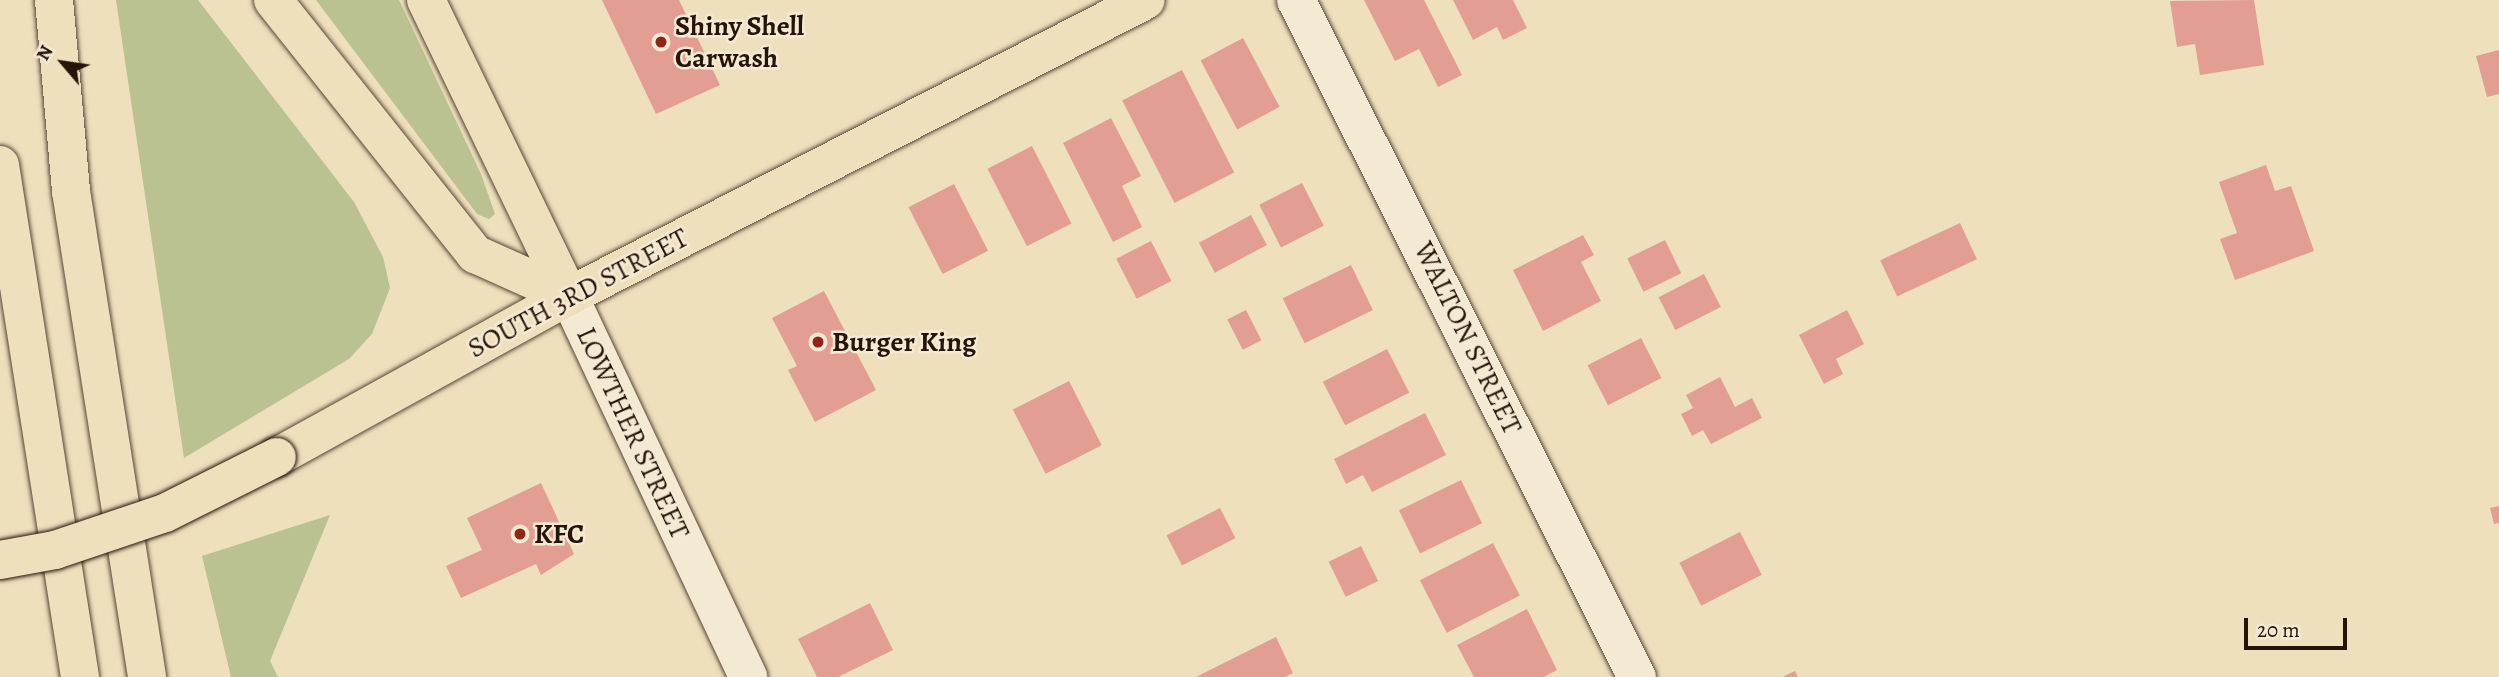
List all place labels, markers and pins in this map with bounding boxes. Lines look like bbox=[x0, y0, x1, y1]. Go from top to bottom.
place label: Shiny Shell Carwash bbox=[675, 9, 804, 75]
marker: Shiny Shell Carwash bbox=[653, 34, 669, 50]
place label: Burger King bbox=[832, 325, 976, 359]
marker: Burger King bbox=[810, 334, 826, 350]
place label: KFC bbox=[534, 517, 584, 551]
marker: KFC bbox=[512, 526, 528, 542]

